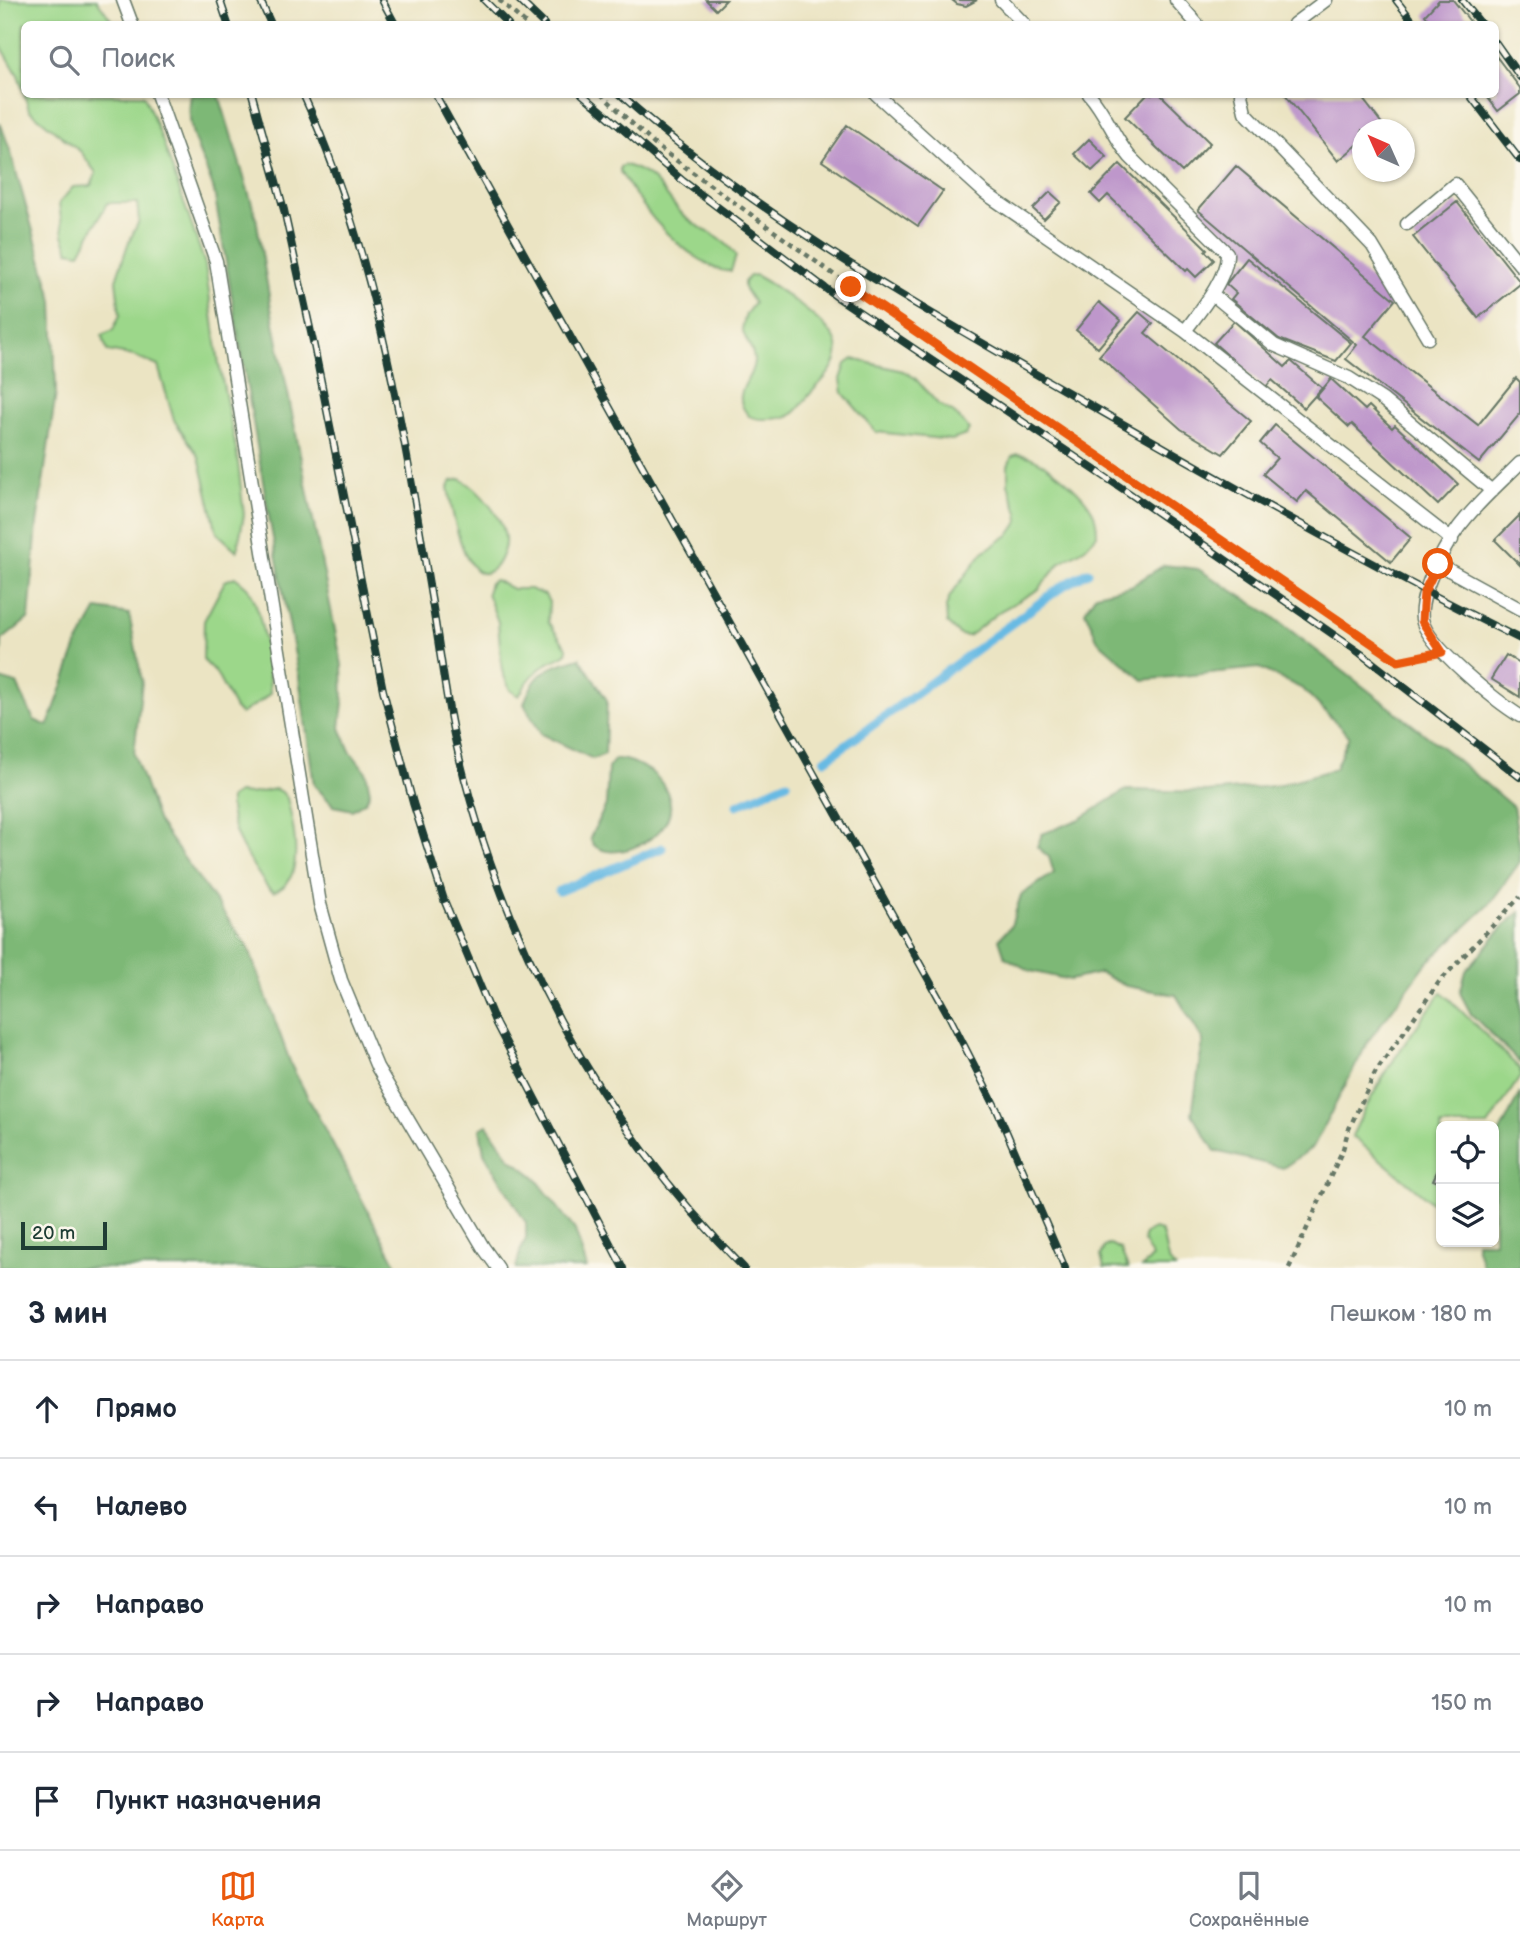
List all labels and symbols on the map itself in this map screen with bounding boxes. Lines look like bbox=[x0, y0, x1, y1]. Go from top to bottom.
north arrow bbox=[1352, 119, 1415, 182]
route end bbox=[835, 271, 866, 302]
route start bbox=[1422, 548, 1453, 579]
scale bar bbox=[21, 1219, 107, 1251]

